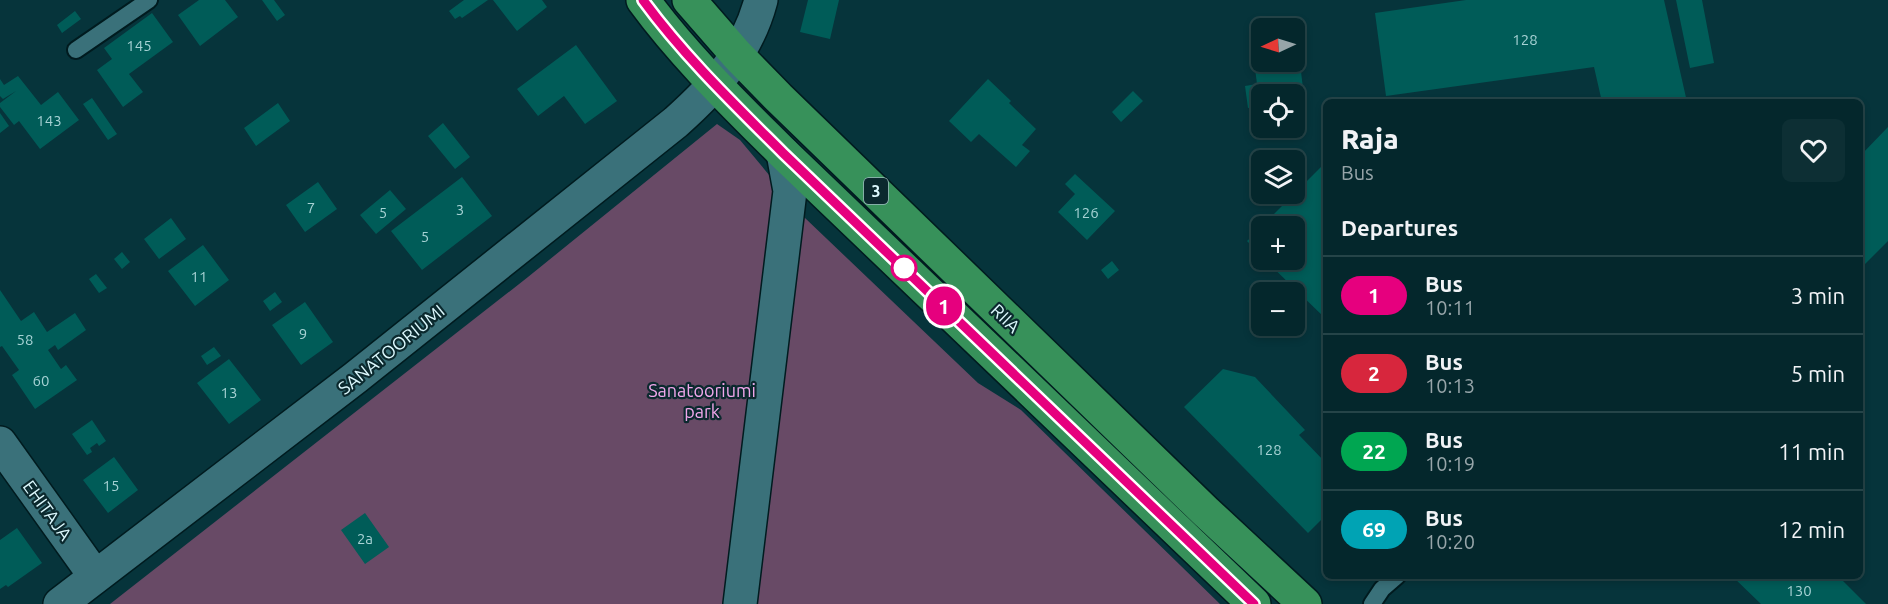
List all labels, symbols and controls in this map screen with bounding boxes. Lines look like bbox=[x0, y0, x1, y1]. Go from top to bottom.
north arrow bbox=[1251, 18, 1305, 72]
map controls bbox=[1251, 18, 1305, 336]
house number: 128 bbox=[1512, 31, 1538, 48]
house number: 145 bbox=[126, 37, 152, 54]
button: locate bbox=[1251, 84, 1305, 138]
house number: 143 bbox=[36, 112, 62, 129]
button: heart bbox=[1782, 119, 1845, 182]
text: Raja bbox=[1341, 123, 1399, 154]
button: layers bbox=[1251, 150, 1305, 204]
text: Bus bbox=[1341, 161, 1374, 184]
road number: 3 bbox=[864, 178, 888, 204]
house number: 7 bbox=[307, 199, 315, 216]
house number: 3 bbox=[456, 201, 464, 218]
house number: 5 bbox=[379, 204, 387, 221]
house number: 126 bbox=[1073, 204, 1099, 221]
text: Departures bbox=[1341, 215, 1458, 240]
button: + bbox=[1251, 216, 1305, 270]
house number: 5 bbox=[421, 228, 429, 245]
unlabelled marker bbox=[891, 255, 917, 281]
house number: 11 bbox=[191, 268, 207, 285]
text: Bus bbox=[1425, 271, 1463, 296]
button: − bbox=[1251, 282, 1305, 336]
text: 1 bbox=[1368, 283, 1380, 307]
text: 3 min bbox=[1791, 283, 1845, 308]
line badge: 1 bbox=[924, 286, 964, 326]
text: 1 bbox=[938, 294, 950, 318]
text: 10:11 bbox=[1425, 296, 1475, 319]
street label: SANATOORIUMI bbox=[334, 300, 448, 398]
street label: RIIA bbox=[987, 300, 1025, 337]
house number: 9 bbox=[299, 325, 307, 342]
house number: 58 bbox=[17, 331, 33, 348]
text: Bus bbox=[1425, 349, 1463, 374]
text: 2 bbox=[1368, 361, 1380, 385]
text: 5 min bbox=[1791, 361, 1845, 386]
house number: 60 bbox=[33, 372, 49, 389]
text: 10:13 bbox=[1425, 374, 1475, 397]
park label: Sanatooriumi park bbox=[648, 380, 756, 421]
house number: 13 bbox=[221, 384, 237, 401]
text: Bus bbox=[1425, 427, 1463, 452]
text: 22 bbox=[1362, 439, 1386, 463]
text: 11 min bbox=[1778, 439, 1845, 464]
house number: 128 bbox=[1256, 441, 1282, 458]
text: 10:19 bbox=[1425, 452, 1475, 475]
street label: EHITAJA bbox=[20, 476, 77, 544]
house number: 15 bbox=[103, 477, 119, 494]
text: Bus bbox=[1425, 505, 1463, 530]
text: 69 bbox=[1362, 517, 1386, 541]
text: 12 min bbox=[1778, 517, 1845, 542]
house number: 2a bbox=[357, 530, 373, 547]
text: 10:20 bbox=[1425, 530, 1475, 553]
house number: 130 bbox=[1786, 582, 1812, 599]

